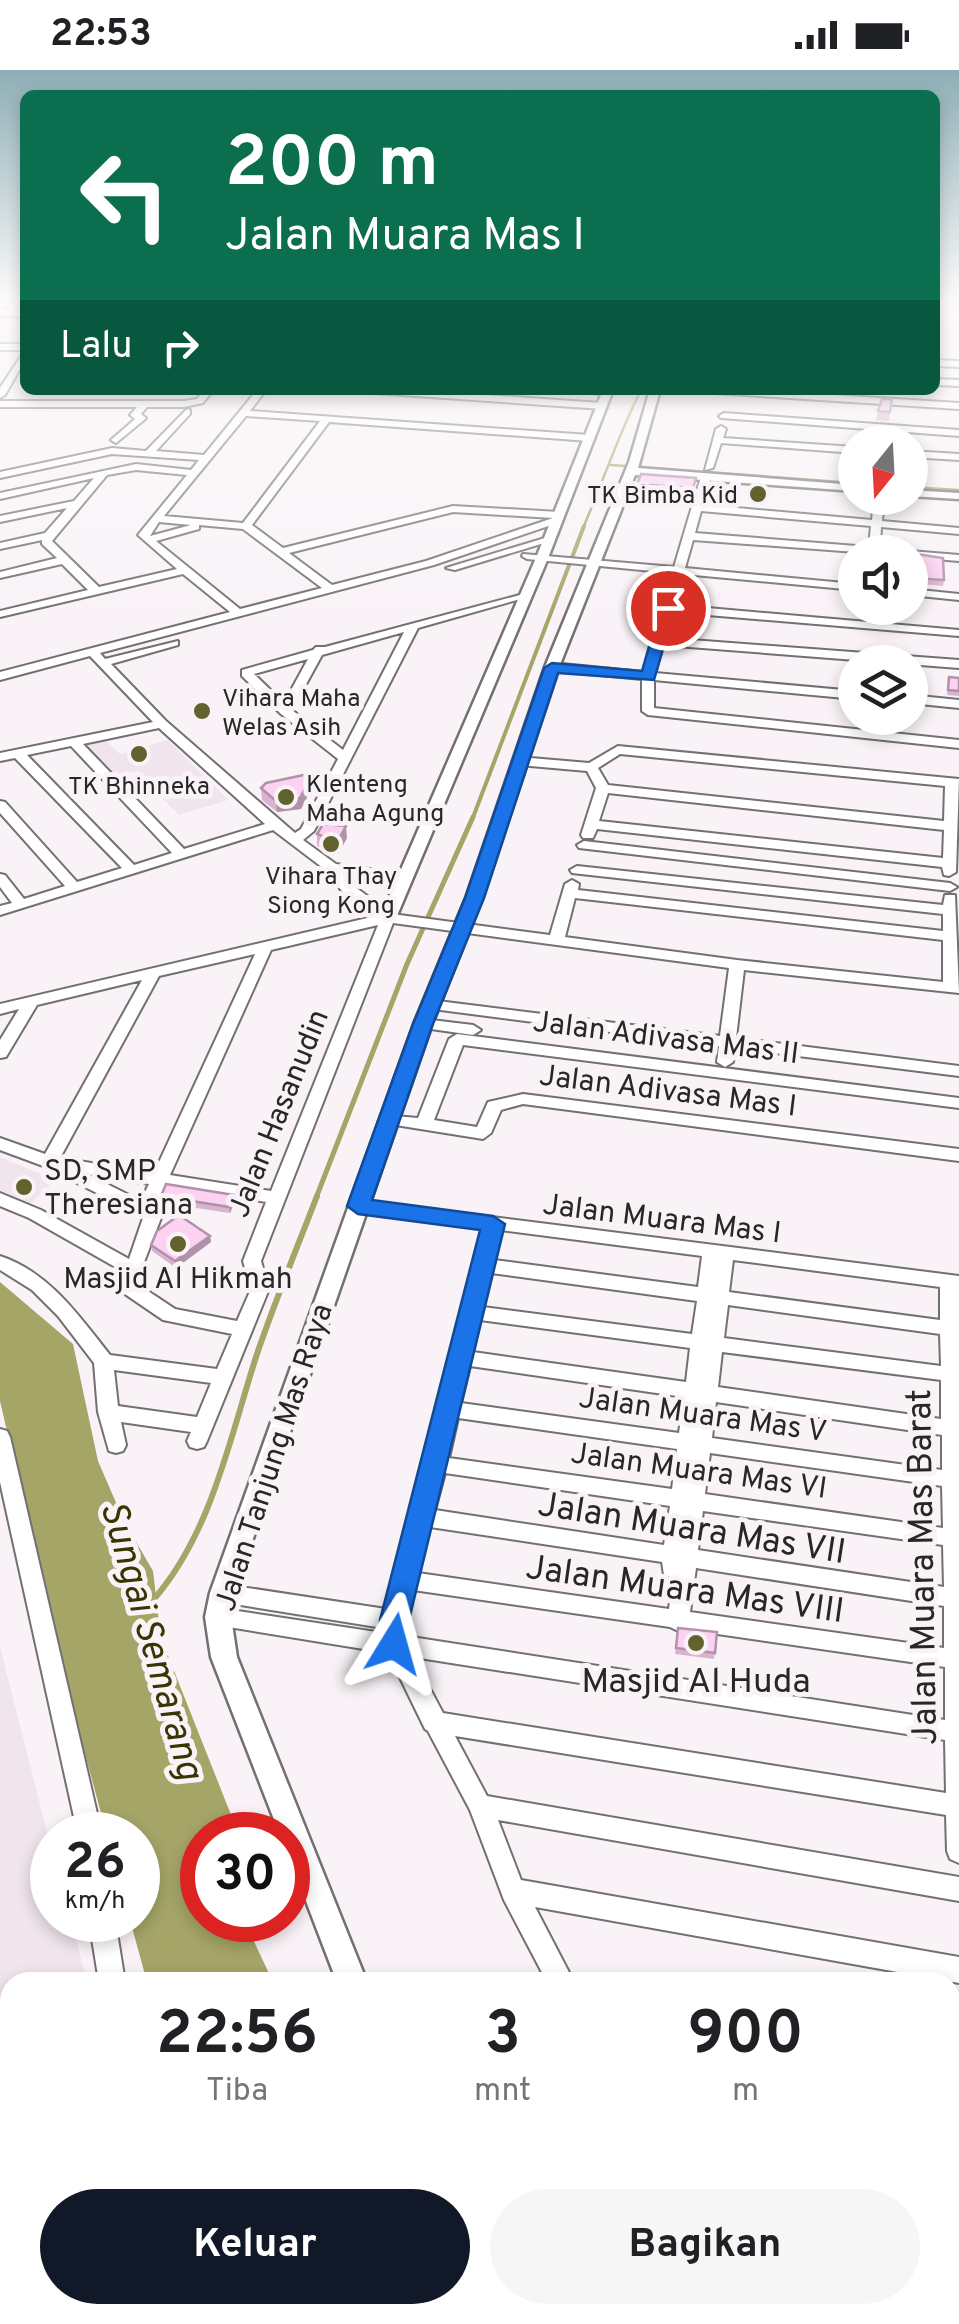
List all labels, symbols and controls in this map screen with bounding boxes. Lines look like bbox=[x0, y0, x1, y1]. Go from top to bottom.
text: 22:53 bbox=[50, 11, 152, 60]
text: 200 m bbox=[225, 122, 439, 211]
icon: left bbox=[60, 130, 190, 260]
text: Jalan Muara Mas I bbox=[225, 209, 585, 266]
icon: right bbox=[153, 320, 208, 375]
text: Lalu bbox=[60, 323, 133, 372]
north arrow bbox=[838, 425, 928, 515]
map controls bbox=[838, 425, 928, 735]
place label: TK Bimba Kid bbox=[587, 481, 738, 513]
marker: TK Bimba Kid bbox=[747, 483, 769, 505]
button: sound bbox=[838, 535, 928, 625]
pin bbox=[626, 566, 711, 651]
icon: arrive bbox=[641, 581, 696, 636]
button: layers bbox=[838, 645, 928, 735]
place label: Vihara Maha Welas Asih bbox=[222, 684, 360, 745]
marker: Vihara Maha Welas Asih bbox=[191, 700, 213, 722]
marker: TK Bhinneka bbox=[128, 743, 150, 765]
place label: Klenteng Maha Agung bbox=[306, 770, 444, 831]
place label: TK Bhinneka bbox=[68, 772, 210, 804]
marker: Klenteng Maha Agung bbox=[275, 786, 297, 808]
marker: Vihara Thay Siong Kong bbox=[320, 833, 342, 855]
place label: Vihara Thay Siong Kong bbox=[265, 862, 397, 923]
street label: Jalan Hasanudin bbox=[222, 1005, 339, 1223]
street label: Jalan Adivasa Mas II bbox=[531, 1005, 801, 1074]
street label: Jalan Adivasa Mas I bbox=[537, 1058, 799, 1127]
place label: SD, SMP Theresiana bbox=[44, 1154, 193, 1225]
marker: SD, SMP Theresiana bbox=[13, 1176, 35, 1198]
street label: Jalan Muara Mas I bbox=[540, 1187, 783, 1253]
marker: Masjid Al Hikmah bbox=[167, 1233, 189, 1255]
place label: Masjid Al Hikmah bbox=[63, 1262, 293, 1299]
street label: Jalan Tanjung Mas Raya bbox=[208, 1299, 343, 1616]
street label: Jalan Muara Mas V bbox=[576, 1381, 829, 1452]
street label: Jalan Muara Mas Barat bbox=[899, 1388, 949, 1745]
street label: Jalan Muara Mas VI bbox=[568, 1436, 829, 1509]
street label: Jalan Muara Mas VII bbox=[534, 1484, 849, 1576]
water label: Sungai Semarang bbox=[86, 1496, 213, 1787]
street label: Jalan Muara Mas VIII bbox=[523, 1547, 847, 1635]
position arrow bbox=[342, 1592, 446, 1696]
marker: Masjid Al Huda bbox=[685, 1632, 707, 1654]
place label: Masjid Al Huda bbox=[581, 1661, 811, 1705]
speed limit sign: 30 bbox=[180, 1812, 310, 1942]
text: 26 bbox=[64, 1833, 126, 1896]
text: km/h bbox=[65, 1886, 125, 1918]
text: 22:56 bbox=[156, 1999, 318, 2075]
text: 3 bbox=[485, 1999, 521, 2075]
text: 900 bbox=[688, 1999, 804, 2075]
text: Tiba bbox=[206, 2072, 268, 2112]
text: mnt bbox=[474, 2072, 531, 2112]
text: m bbox=[732, 2072, 759, 2112]
button: Keluar bbox=[40, 2189, 470, 2304]
button: Bagikan bbox=[490, 2189, 920, 2304]

